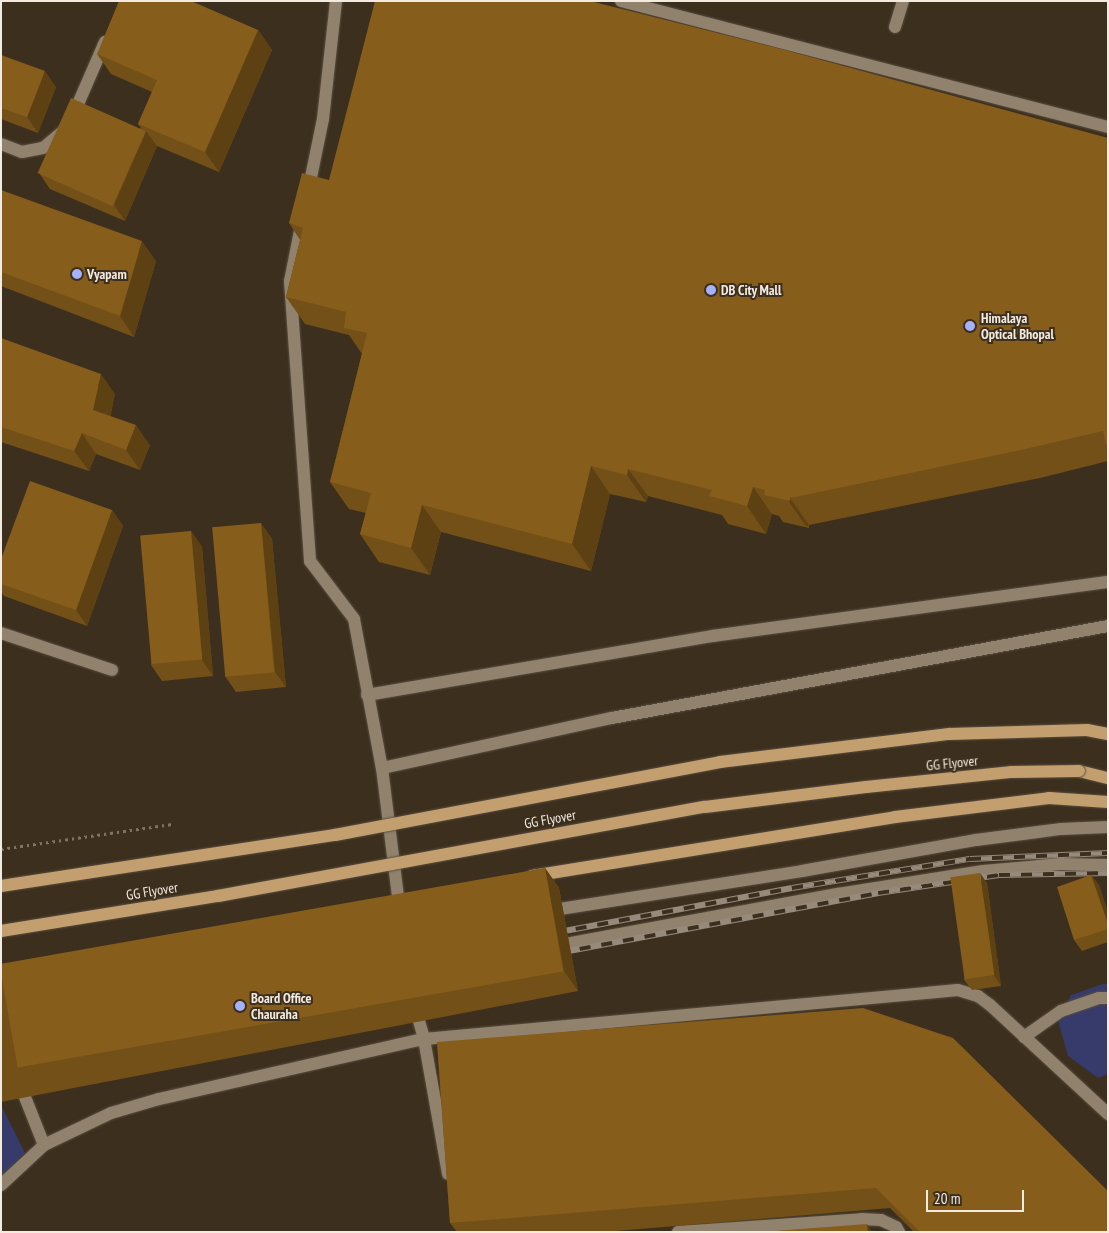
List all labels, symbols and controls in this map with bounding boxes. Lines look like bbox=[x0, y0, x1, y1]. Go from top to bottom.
place label: Vyapam bbox=[87, 266, 127, 282]
marker: Vyapam bbox=[71, 268, 83, 280]
place label: DB City Mall bbox=[721, 282, 782, 298]
marker: DB City Mall bbox=[705, 284, 717, 296]
place label: Himalaya Optical Bhopal bbox=[981, 310, 1054, 342]
marker: Himalaya Optical Bhopal bbox=[963, 319, 977, 333]
street label: GG Flyover bbox=[925, 752, 979, 774]
street label: GG Flyover bbox=[523, 806, 577, 832]
street label: GG Flyover bbox=[125, 879, 179, 903]
place label: Board Office Chauraha bbox=[251, 990, 312, 1022]
marker: Board Office Chauraha bbox=[233, 999, 247, 1013]
scale bar bbox=[929, 1180, 1026, 1212]
text: 20 m bbox=[934, 1189, 960, 1208]

